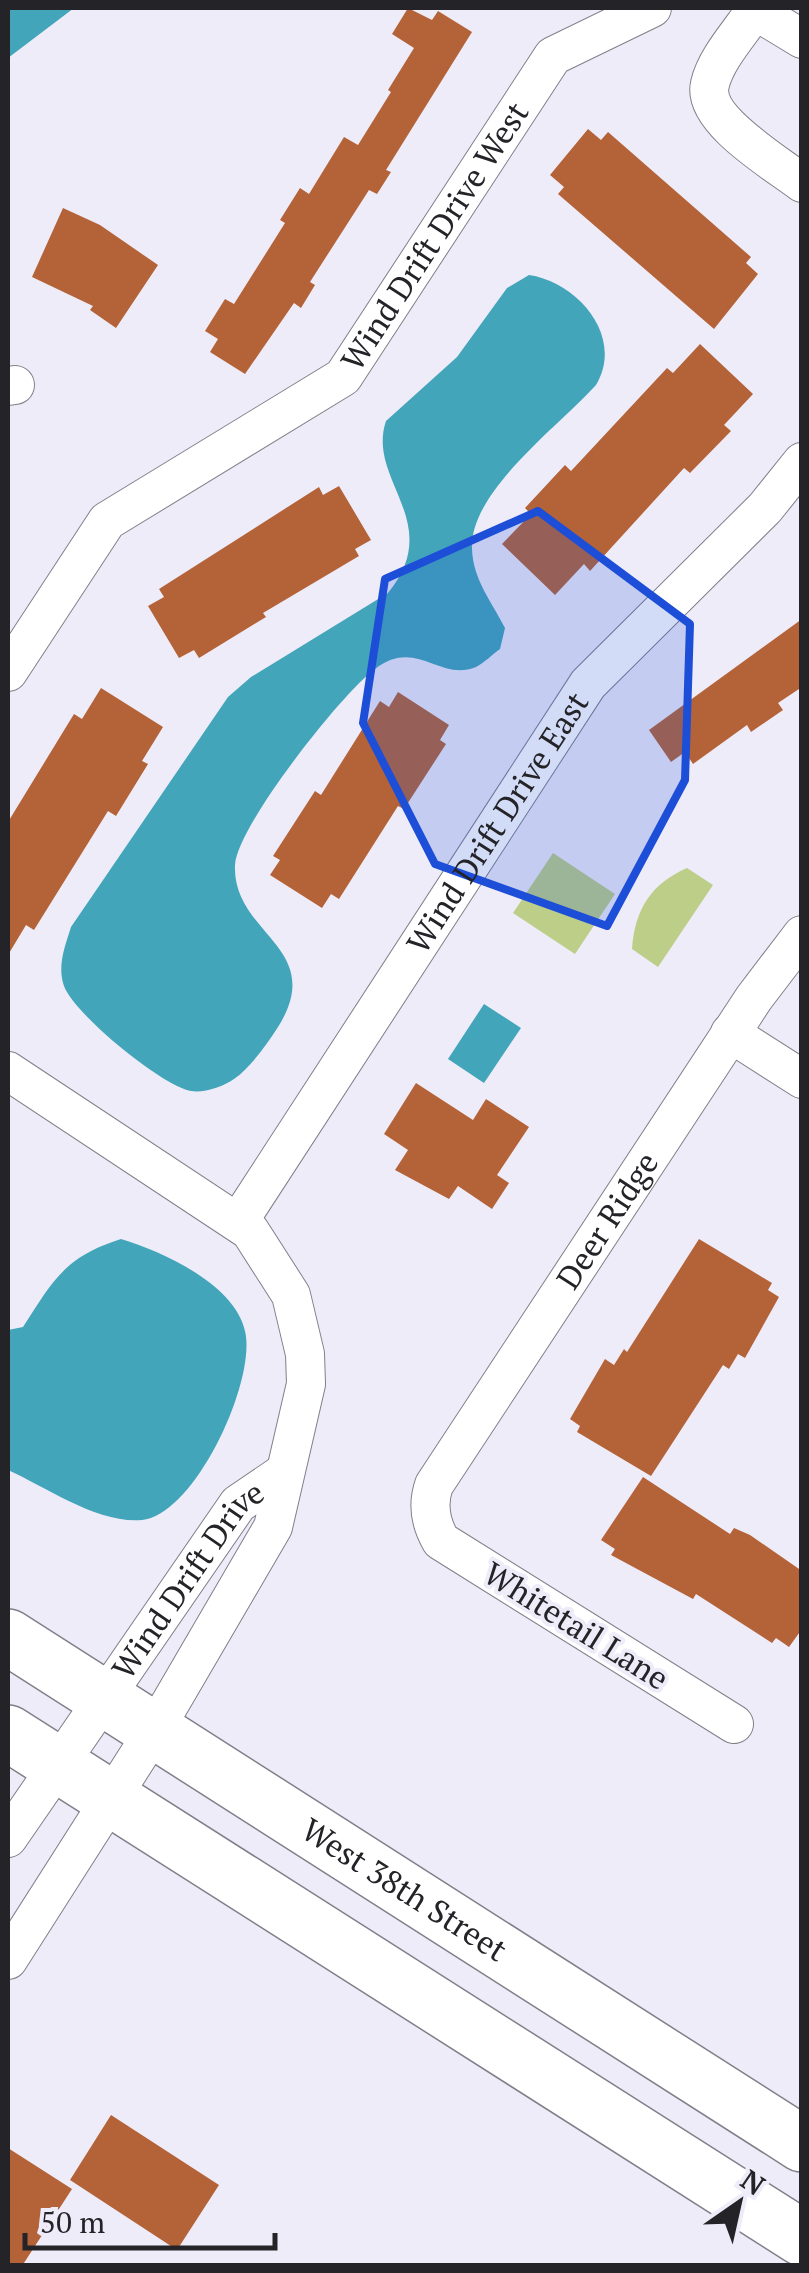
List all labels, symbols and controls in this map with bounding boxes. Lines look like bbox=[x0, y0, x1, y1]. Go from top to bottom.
street label: Wind Drift Drive West bbox=[331, 93, 537, 378]
street label: Wind Drift Drive East bbox=[397, 683, 597, 961]
street label: Deer Ridge bbox=[547, 1144, 667, 1297]
street label: Wind Drift Drive bbox=[102, 1471, 272, 1687]
street label: Whitetail Lane bbox=[476, 1552, 677, 1699]
street label: West 38th Street bbox=[294, 1808, 515, 1970]
north arrow bbox=[689, 2153, 789, 2253]
text: N bbox=[734, 2161, 772, 2203]
scale bar bbox=[25, 2188, 275, 2250]
text: 50 m bbox=[40, 2202, 105, 2242]

